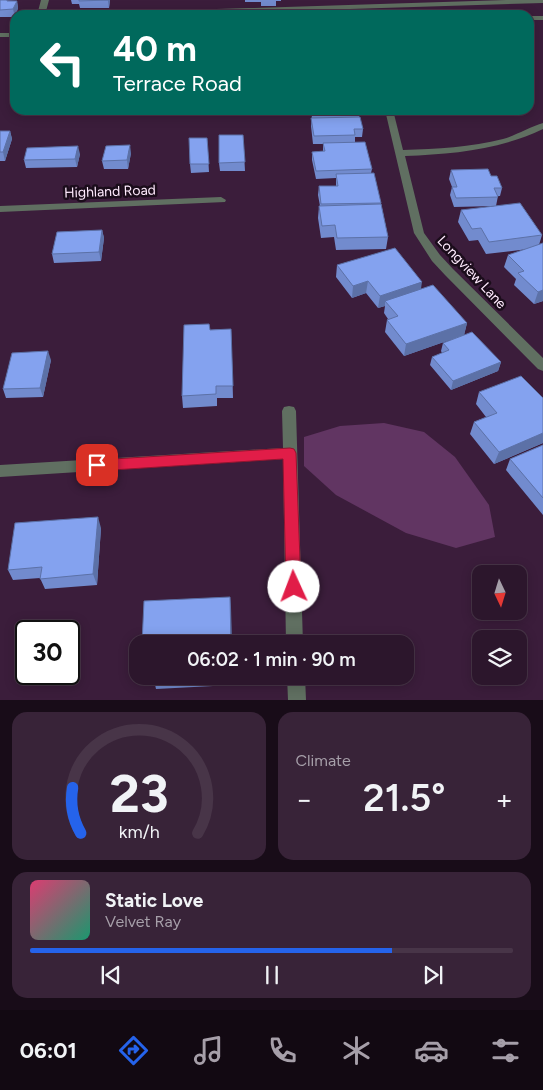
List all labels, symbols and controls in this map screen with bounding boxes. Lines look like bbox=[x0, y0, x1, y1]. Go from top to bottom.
text: 40 m bbox=[113, 28, 197, 70]
icon: left bbox=[30, 30, 95, 95]
text: Terrace Road bbox=[113, 70, 242, 97]
street label: Highland Road bbox=[64, 181, 156, 202]
street label: Longview Lane bbox=[433, 232, 510, 313]
pin bbox=[76, 444, 118, 486]
icon: arrive bbox=[83, 451, 111, 479]
position arrow bbox=[267, 560, 319, 612]
north arrow bbox=[472, 565, 528, 620]
map controls bbox=[472, 565, 527, 685]
speed limit sign: 30 bbox=[15, 620, 80, 685]
button: layers bbox=[472, 630, 527, 685]
text: 06:02 · 1 min · 90 m bbox=[187, 648, 356, 671]
text: Climate bbox=[296, 751, 351, 770]
text: 23 bbox=[109, 763, 168, 825]
text: 21.5° bbox=[363, 775, 446, 821]
text: − bbox=[296, 782, 313, 816]
text: + bbox=[496, 782, 513, 816]
text: km/h bbox=[118, 821, 159, 842]
text: Static Love bbox=[105, 889, 203, 912]
text: Velvet Ray bbox=[105, 912, 181, 931]
icon: previous bbox=[97, 961, 125, 989]
icon: pause bbox=[258, 961, 286, 989]
icon: next bbox=[419, 961, 447, 989]
icon: directions bbox=[116, 1033, 151, 1068]
icon: music bbox=[191, 1033, 226, 1068]
icon: phone bbox=[265, 1033, 300, 1068]
icon: climate bbox=[339, 1033, 374, 1068]
icon: car bbox=[414, 1033, 449, 1068]
icon: filters bbox=[488, 1033, 523, 1068]
text: 06:01 bbox=[20, 1037, 77, 1064]

